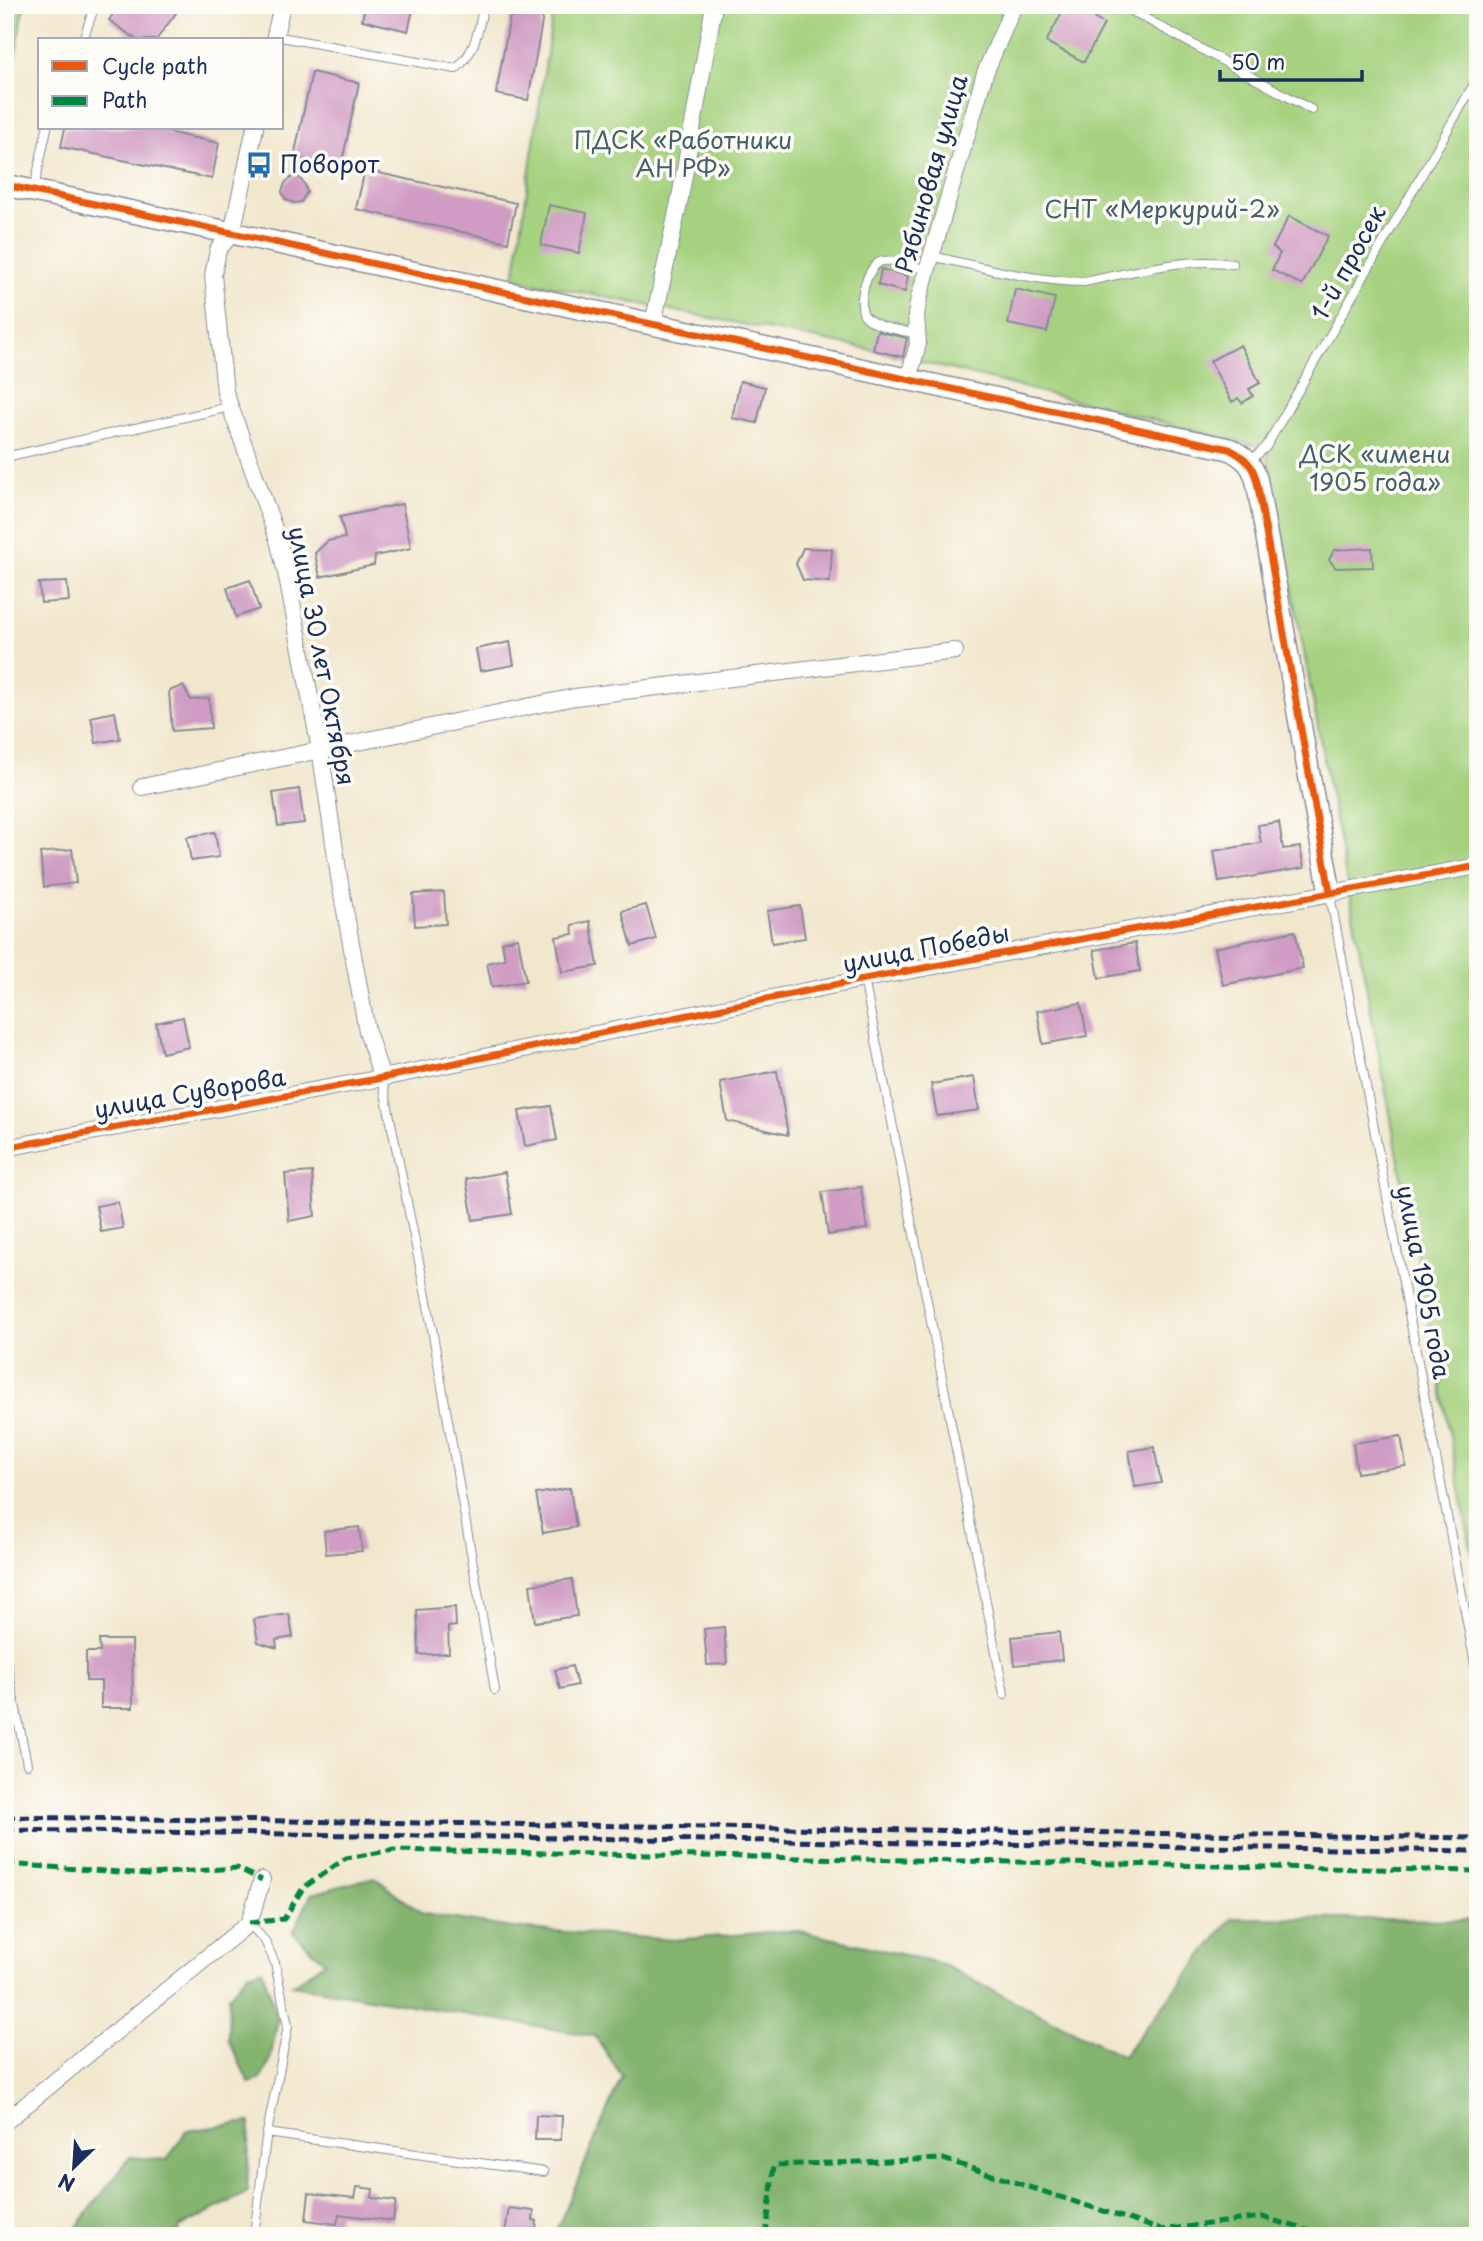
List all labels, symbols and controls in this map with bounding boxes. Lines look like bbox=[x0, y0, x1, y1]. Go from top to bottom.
legend bbox=[38, 38, 284, 130]
scale bar bbox=[1220, 38, 1362, 82]
text: 50 m bbox=[1231, 45, 1285, 77]
text: Cycle path bbox=[102, 49, 208, 81]
street label: Рябиновая улица bbox=[885, 70, 976, 277]
text: Path bbox=[102, 83, 147, 115]
park label: ПДСК «Работники АН РФ» bbox=[574, 121, 792, 185]
place label: Поворот bbox=[280, 145, 379, 181]
bus stop icon: Поворот bbox=[244, 150, 274, 180]
park label: СНТ «Меркурий-2» bbox=[1044, 190, 1280, 226]
street label: 1-й просек bbox=[1301, 197, 1394, 326]
park label: ДСК «имени 1905 года» bbox=[1299, 435, 1450, 499]
street label: улица 30 лет Октября bbox=[280, 523, 366, 788]
street label: улица Победы bbox=[839, 913, 1012, 981]
street label: улица Суворова bbox=[91, 1057, 288, 1127]
street label: улица 1905 года bbox=[1389, 1182, 1461, 1382]
north arrow bbox=[38, 2132, 108, 2202]
text: N bbox=[54, 2167, 79, 2199]

